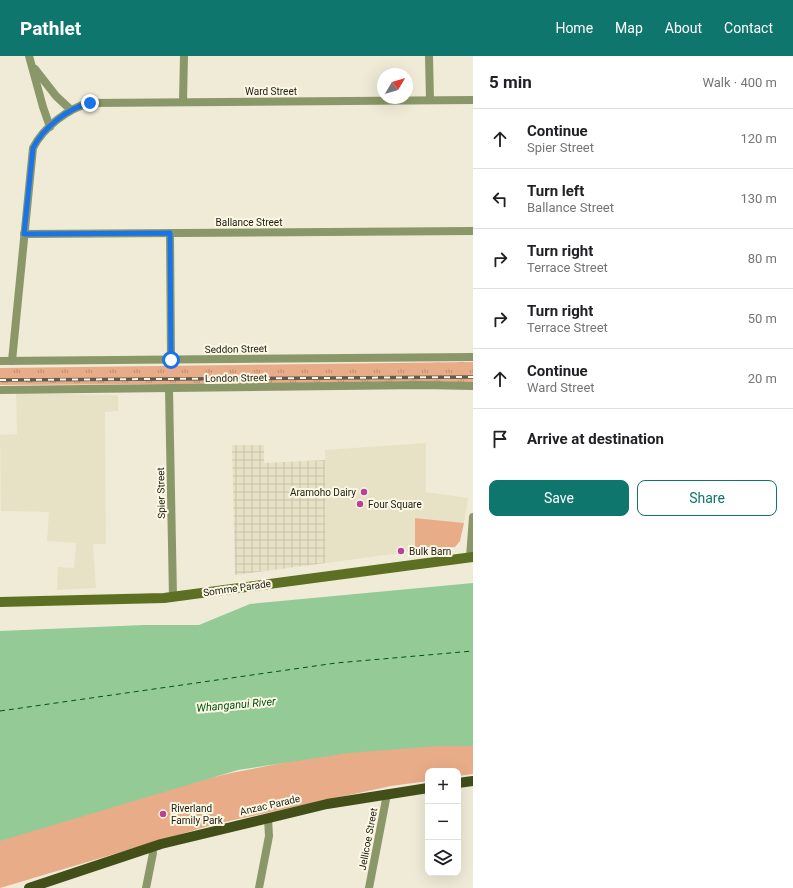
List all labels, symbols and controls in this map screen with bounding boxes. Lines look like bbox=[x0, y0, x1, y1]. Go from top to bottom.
text: Pathlet bbox=[20, 17, 81, 40]
text: Home bbox=[555, 20, 593, 36]
text: Map bbox=[615, 20, 643, 36]
text: About bbox=[665, 20, 702, 36]
text: Contact bbox=[724, 20, 773, 36]
north arrow bbox=[377, 68, 413, 104]
text: 5 min bbox=[489, 72, 532, 92]
text: Walk · 400 m bbox=[702, 75, 777, 90]
street label: Ward Street bbox=[245, 86, 297, 97]
route end bbox=[81, 94, 99, 112]
text: Continue bbox=[527, 122, 588, 140]
icon: ahead bbox=[489, 128, 511, 150]
text: 120 m bbox=[740, 131, 777, 146]
text: Spier Street bbox=[527, 140, 594, 155]
text: Turn left bbox=[527, 182, 584, 200]
icon: left bbox=[489, 188, 511, 210]
text: 130 m bbox=[740, 191, 777, 206]
text: Ballance Street bbox=[527, 200, 614, 215]
street label: Ballance Street bbox=[216, 217, 282, 228]
text: Turn right bbox=[527, 242, 593, 260]
icon: right bbox=[489, 248, 511, 270]
text: 80 m bbox=[748, 251, 777, 266]
text: Terrace Street bbox=[527, 260, 608, 275]
text: Turn right bbox=[527, 302, 593, 320]
icon: right bbox=[489, 308, 511, 330]
text: 50 m bbox=[748, 311, 777, 326]
text: Terrace Street bbox=[527, 320, 608, 335]
street label: Seddon Street bbox=[205, 343, 267, 355]
route start bbox=[162, 351, 180, 369]
text: Continue bbox=[527, 362, 588, 380]
icon: ahead bbox=[489, 368, 511, 390]
text: 20 m bbox=[748, 371, 777, 386]
street label: London Street bbox=[205, 372, 267, 384]
text: Ward Street bbox=[527, 380, 595, 395]
icon: arrive bbox=[489, 428, 511, 450]
text: Arrive at destination bbox=[527, 430, 664, 448]
street label: Spier Street bbox=[155, 467, 167, 519]
button: Save bbox=[489, 480, 629, 516]
button: Share bbox=[637, 480, 777, 516]
place label: Aramoho Dairy bbox=[290, 487, 356, 498]
marker: Aramoho Dairy bbox=[359, 487, 369, 497]
marker: Four Square bbox=[355, 499, 365, 509]
place label: Four Square bbox=[368, 499, 422, 510]
marker: Bulk Barn bbox=[396, 546, 406, 556]
place label: Bulk Barn bbox=[409, 546, 451, 557]
street label: Somme Parade bbox=[202, 578, 272, 598]
water label: Whanganui River bbox=[196, 695, 277, 715]
map controls bbox=[425, 768, 461, 876]
button: + bbox=[425, 768, 461, 804]
street label: Anzac Parade bbox=[239, 793, 301, 817]
place label: Riverland Family Park bbox=[171, 803, 224, 826]
button: − bbox=[425, 804, 461, 840]
street label: Jellicoe Street bbox=[357, 807, 379, 871]
marker: Riverland Family Park bbox=[158, 809, 168, 819]
button: layers bbox=[425, 840, 461, 876]

